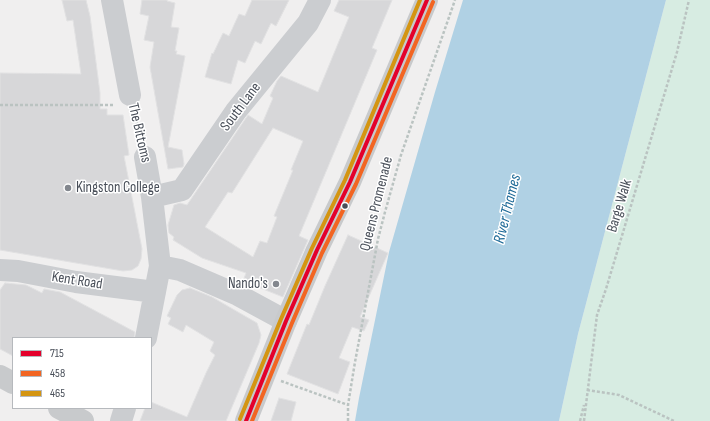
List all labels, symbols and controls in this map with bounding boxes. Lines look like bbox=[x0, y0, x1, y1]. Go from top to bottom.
street label: South Lane bbox=[217, 79, 265, 135]
street label: The Bittoms bbox=[123, 101, 155, 165]
street label: Queens Promenade bbox=[357, 155, 397, 253]
water label: River Thames bbox=[490, 172, 526, 246]
street label: Barge Walk bbox=[603, 177, 637, 235]
place label: Kingston College bbox=[76, 179, 160, 197]
marker: Kingston College bbox=[63, 183, 73, 193]
unlabelled marker bbox=[340, 201, 350, 211]
street label: Kent Road bbox=[50, 268, 104, 294]
place label: Nando's bbox=[228, 275, 268, 293]
marker: Nando's bbox=[271, 279, 281, 289]
legend bbox=[12, 337, 152, 409]
text: 715 bbox=[50, 346, 64, 361]
text: 458 bbox=[50, 366, 65, 381]
text: 465 bbox=[50, 386, 65, 401]

